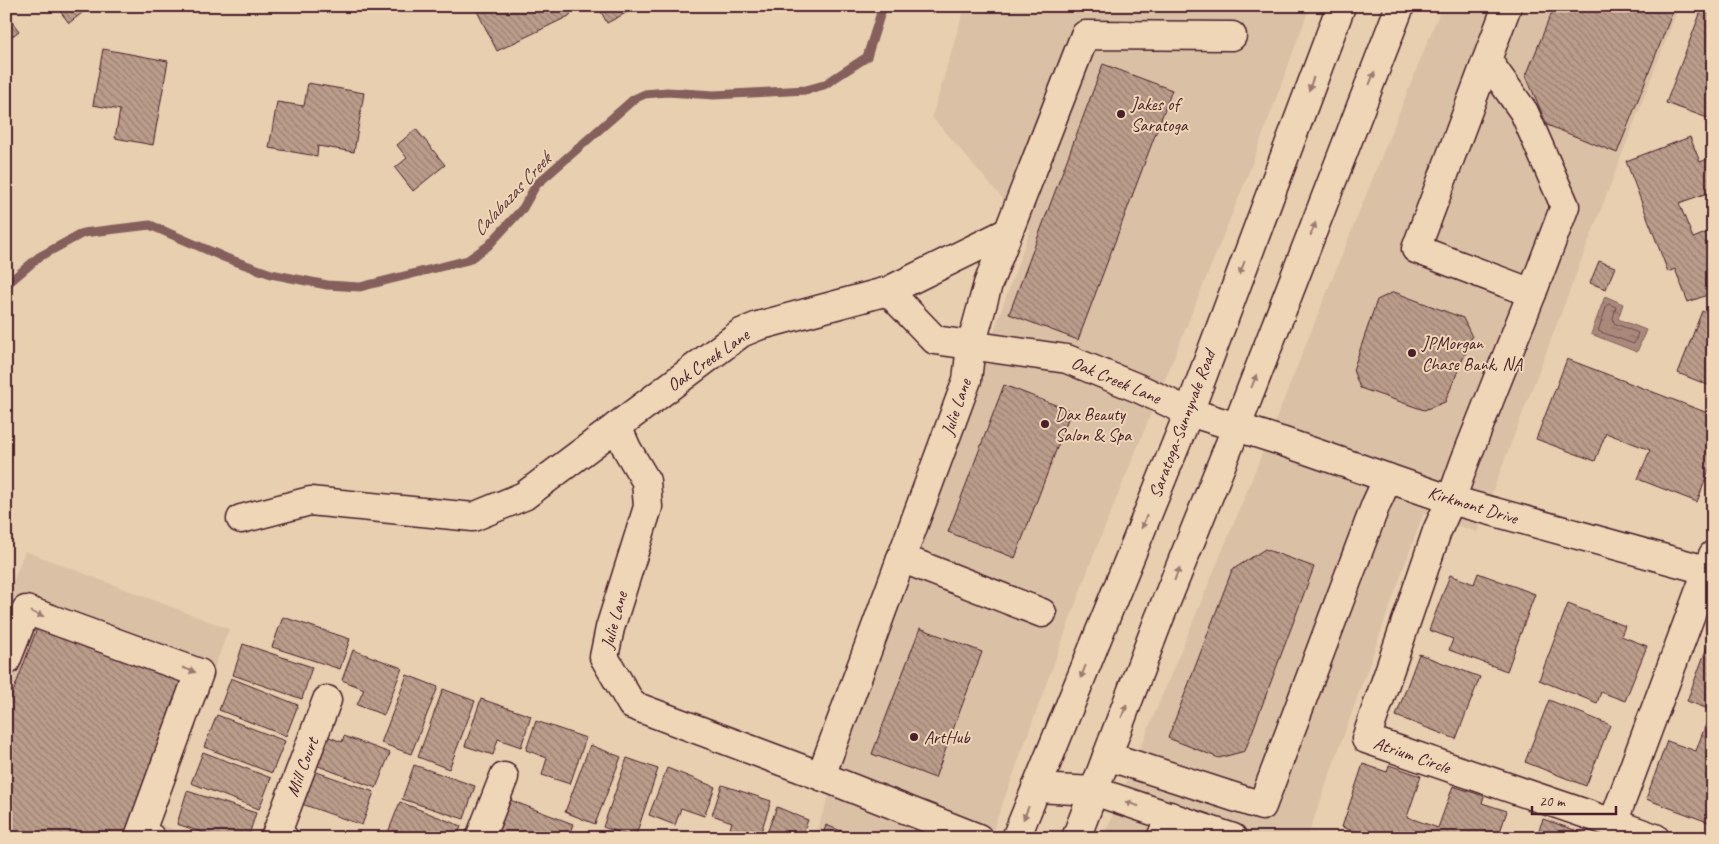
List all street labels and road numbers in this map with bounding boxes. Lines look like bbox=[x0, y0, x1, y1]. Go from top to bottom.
street label: Oak Creek Lane bbox=[663, 323, 754, 396]
street label: Saratoga-Sunnyvale Road bbox=[1144, 344, 1221, 501]
street label: Oak Creek Lane bbox=[1068, 351, 1165, 409]
street label: Julie Lane bbox=[936, 375, 976, 439]
street label: Kirkmont Drive bbox=[1426, 481, 1522, 529]
street label: Julie Lane bbox=[596, 588, 632, 652]
street label: Atrium Circle bbox=[1371, 732, 1454, 779]
street label: Mill Court bbox=[281, 733, 324, 799]

